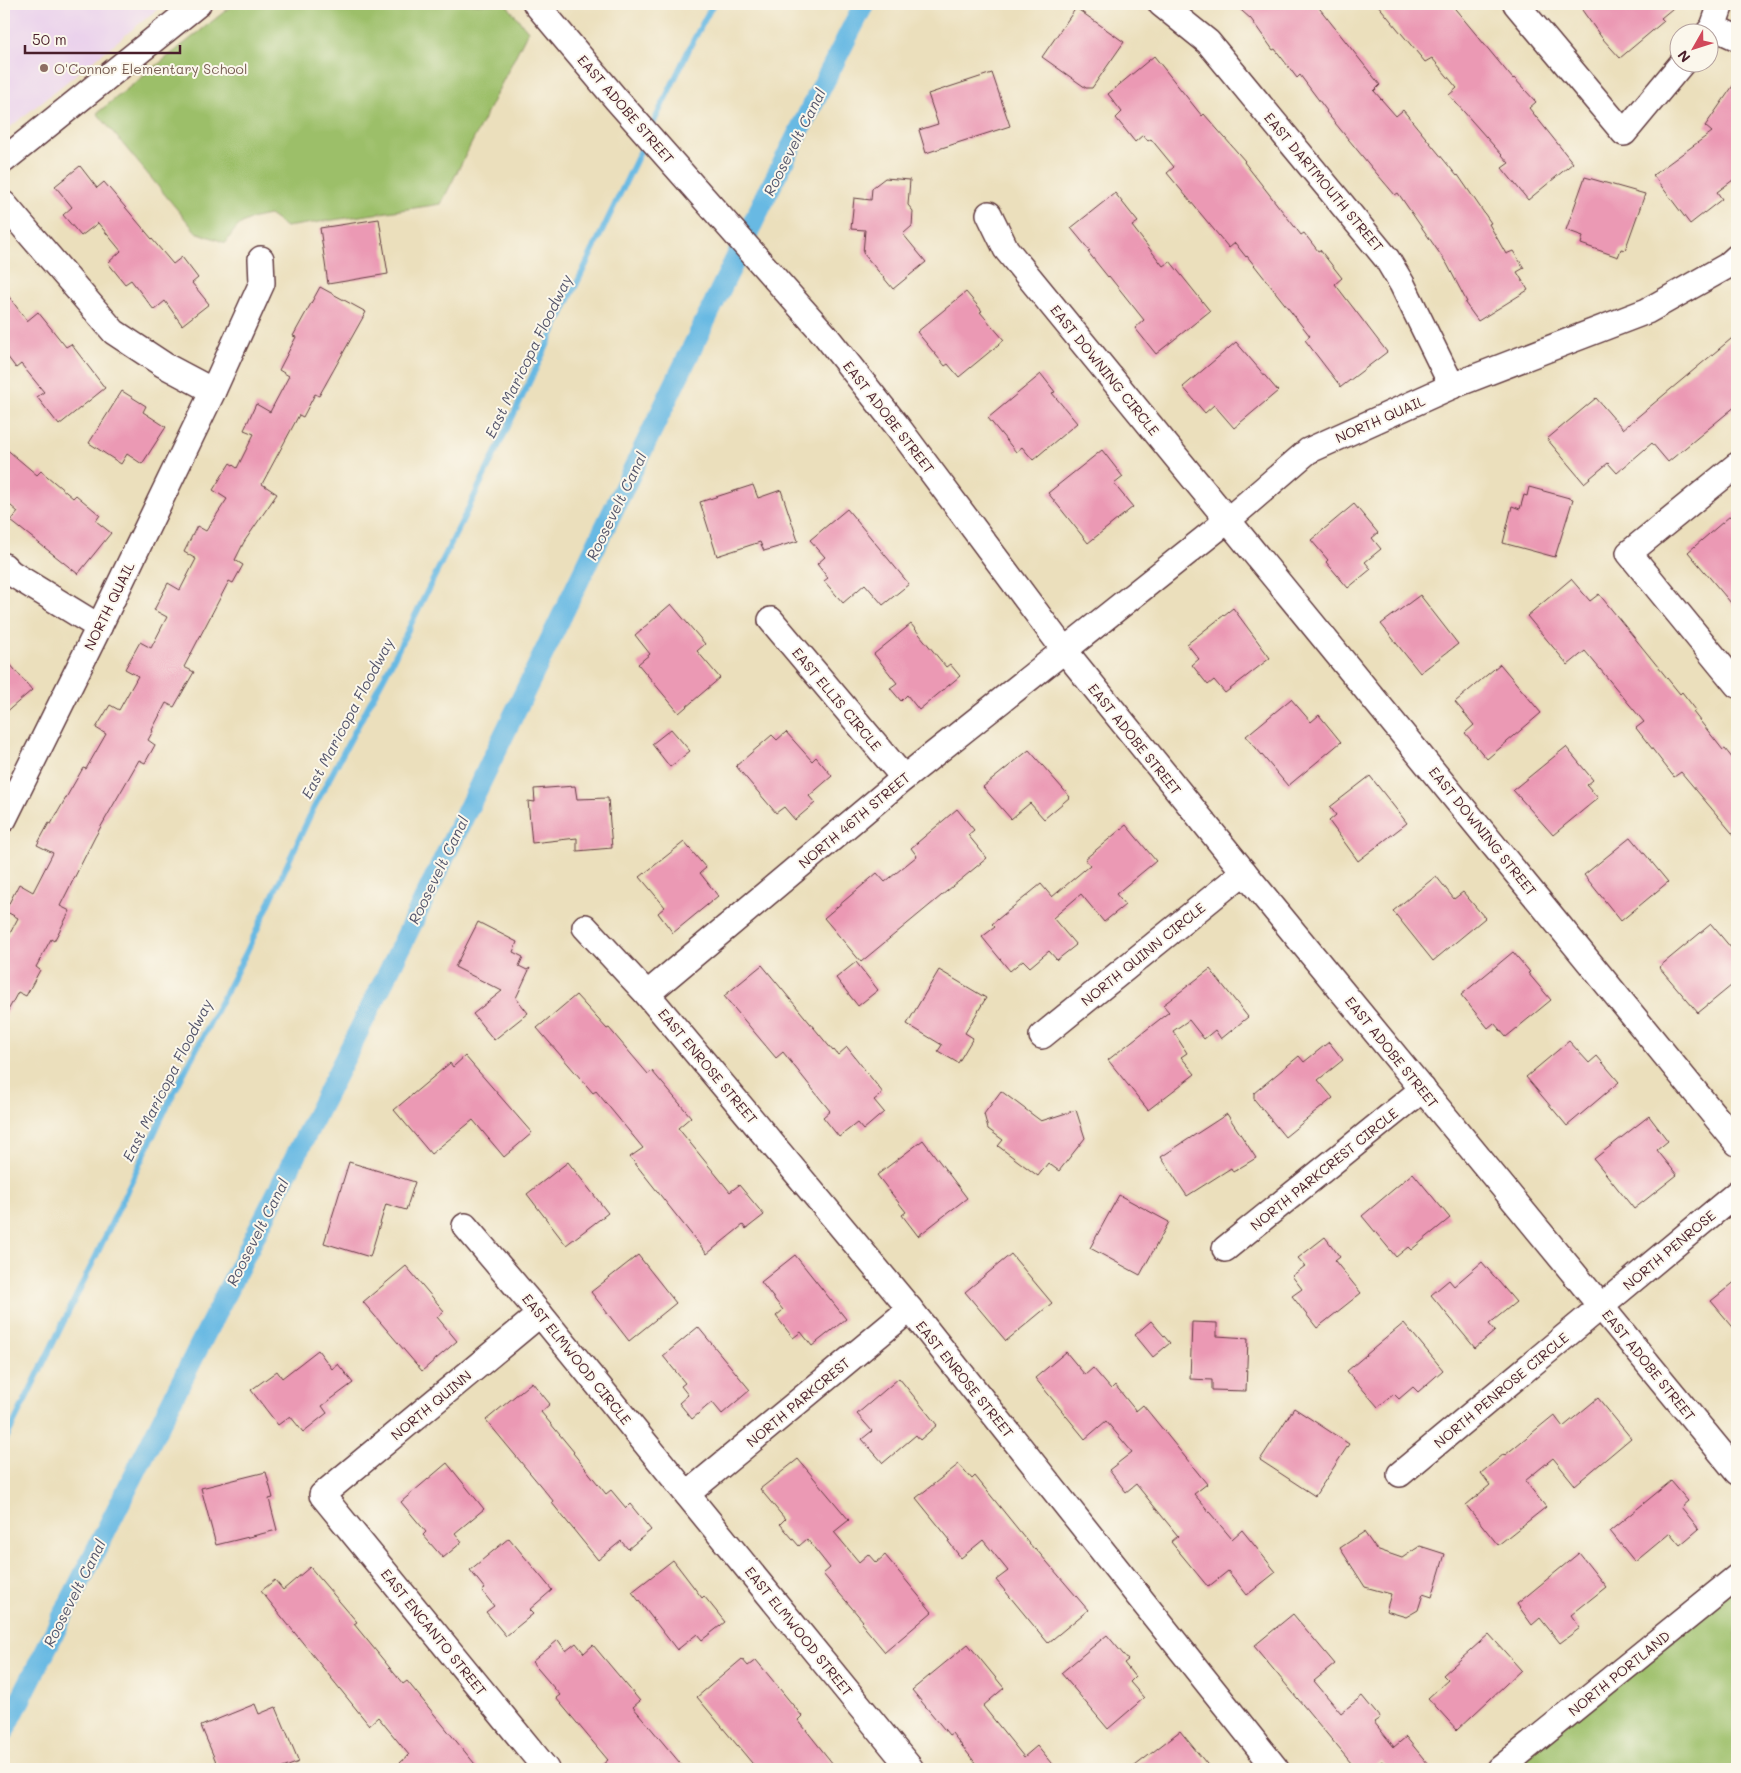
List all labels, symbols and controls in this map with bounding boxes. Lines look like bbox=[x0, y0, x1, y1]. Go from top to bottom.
scale bar bbox=[25, 22, 180, 54]
north arrow bbox=[1668, 22, 1718, 72]
text: 50 m bbox=[32, 29, 67, 49]
text: N bbox=[1673, 46, 1694, 67]
street label: EAST ADOBE STREET bbox=[574, 51, 679, 167]
place label: O'Connor Elementary School bbox=[54, 59, 247, 78]
marker: O'Connor Elementary School bbox=[38, 62, 50, 74]
water label: Roosevelt Canal bbox=[758, 85, 830, 199]
street label: EAST DARTMOUTH STREET bbox=[1260, 108, 1388, 256]
water label: East Maricopa Floodway bbox=[480, 271, 576, 441]
street label: EAST DOWNING CIRCLE bbox=[1046, 301, 1164, 439]
street label: EAST ADOBE STREET bbox=[839, 357, 939, 477]
street label: NORTH QUAIL bbox=[1332, 391, 1428, 447]
water label: Roosevelt Canal bbox=[581, 448, 651, 563]
street label: NORTH QUAIL bbox=[79, 558, 139, 653]
water label: East Maricopa Floodway bbox=[296, 634, 398, 802]
street label: EAST ELLIS CIRCLE bbox=[788, 643, 886, 755]
street label: EAST ADOBE STREET bbox=[1084, 679, 1186, 799]
street label: EAST DOWNING STREET bbox=[1425, 762, 1541, 900]
street label: NORTH 46TH STREET bbox=[794, 768, 914, 872]
water label: Roosevelt Canal bbox=[403, 812, 473, 927]
street label: NORTH QUINN CIRCLE bbox=[1077, 898, 1209, 1010]
street label: EAST ADOBE STREET bbox=[1341, 992, 1443, 1112]
water label: East Maricopa Floodway bbox=[117, 995, 217, 1164]
street label: EAST ENROSE STREET bbox=[654, 1004, 762, 1128]
street label: NORTH PARKCREST CIRCLE bbox=[1246, 1103, 1402, 1235]
water label: Roosevelt Canal bbox=[221, 1175, 293, 1289]
street label: NORTH PENROSE bbox=[1619, 1206, 1719, 1294]
street label: EAST ELMWOOD CIRCLE bbox=[518, 1290, 636, 1428]
street label: EAST ADOBE STREET bbox=[1598, 1305, 1700, 1425]
street label: EAST ENROSE STREET bbox=[912, 1317, 1018, 1442]
street label: NORTH PENROSE CIRCLE bbox=[1430, 1328, 1572, 1452]
street label: NORTH PARKCREST bbox=[742, 1353, 854, 1451]
street label: NORTH QUINN bbox=[387, 1366, 475, 1444]
water label: Roosevelt Canal bbox=[38, 1536, 110, 1650]
street label: EAST ELMWOOD STREET bbox=[741, 1562, 857, 1700]
street label: EAST ENCANTO STREET bbox=[377, 1565, 491, 1700]
street label: NORTH PORTLAND bbox=[1564, 1626, 1674, 1720]

